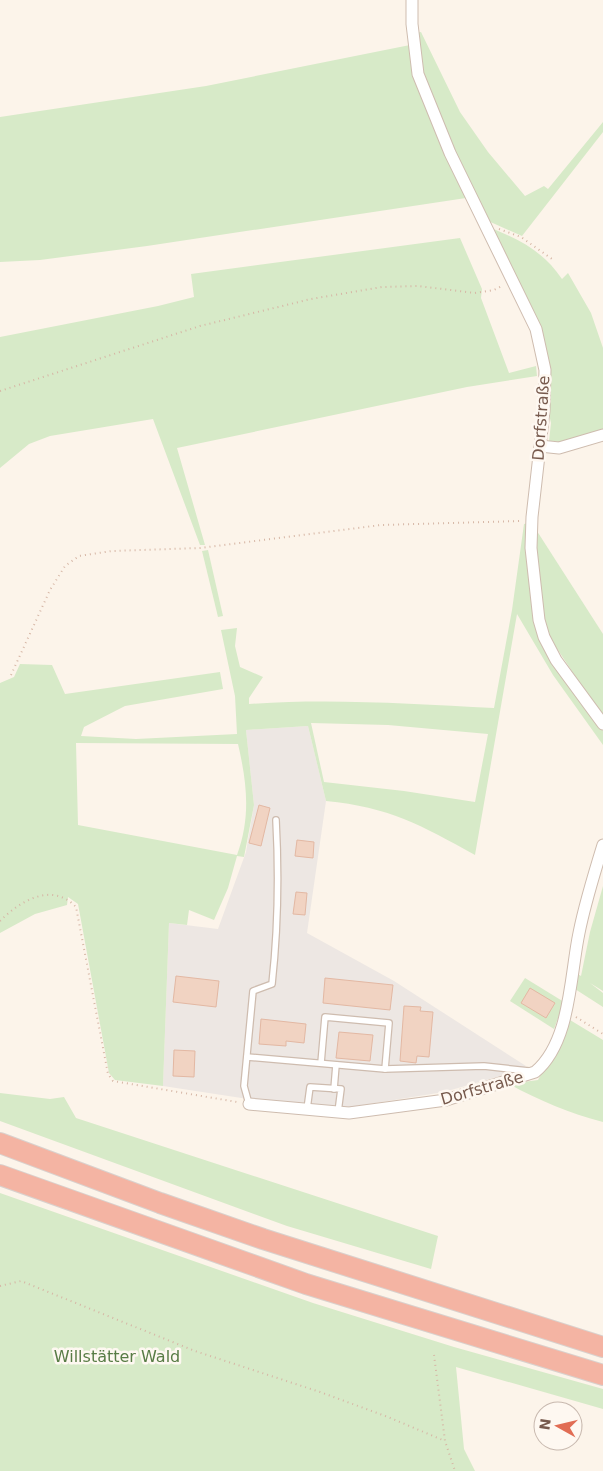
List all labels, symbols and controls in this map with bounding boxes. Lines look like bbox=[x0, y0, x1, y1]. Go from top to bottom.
street label: Dorfstraße bbox=[529, 375, 553, 461]
street label: Dorfstraße bbox=[438, 1067, 526, 1109]
park label: Willstätter Wald bbox=[54, 1347, 180, 1366]
north arrow bbox=[533, 1401, 583, 1451]
text: N bbox=[536, 1417, 554, 1431]

